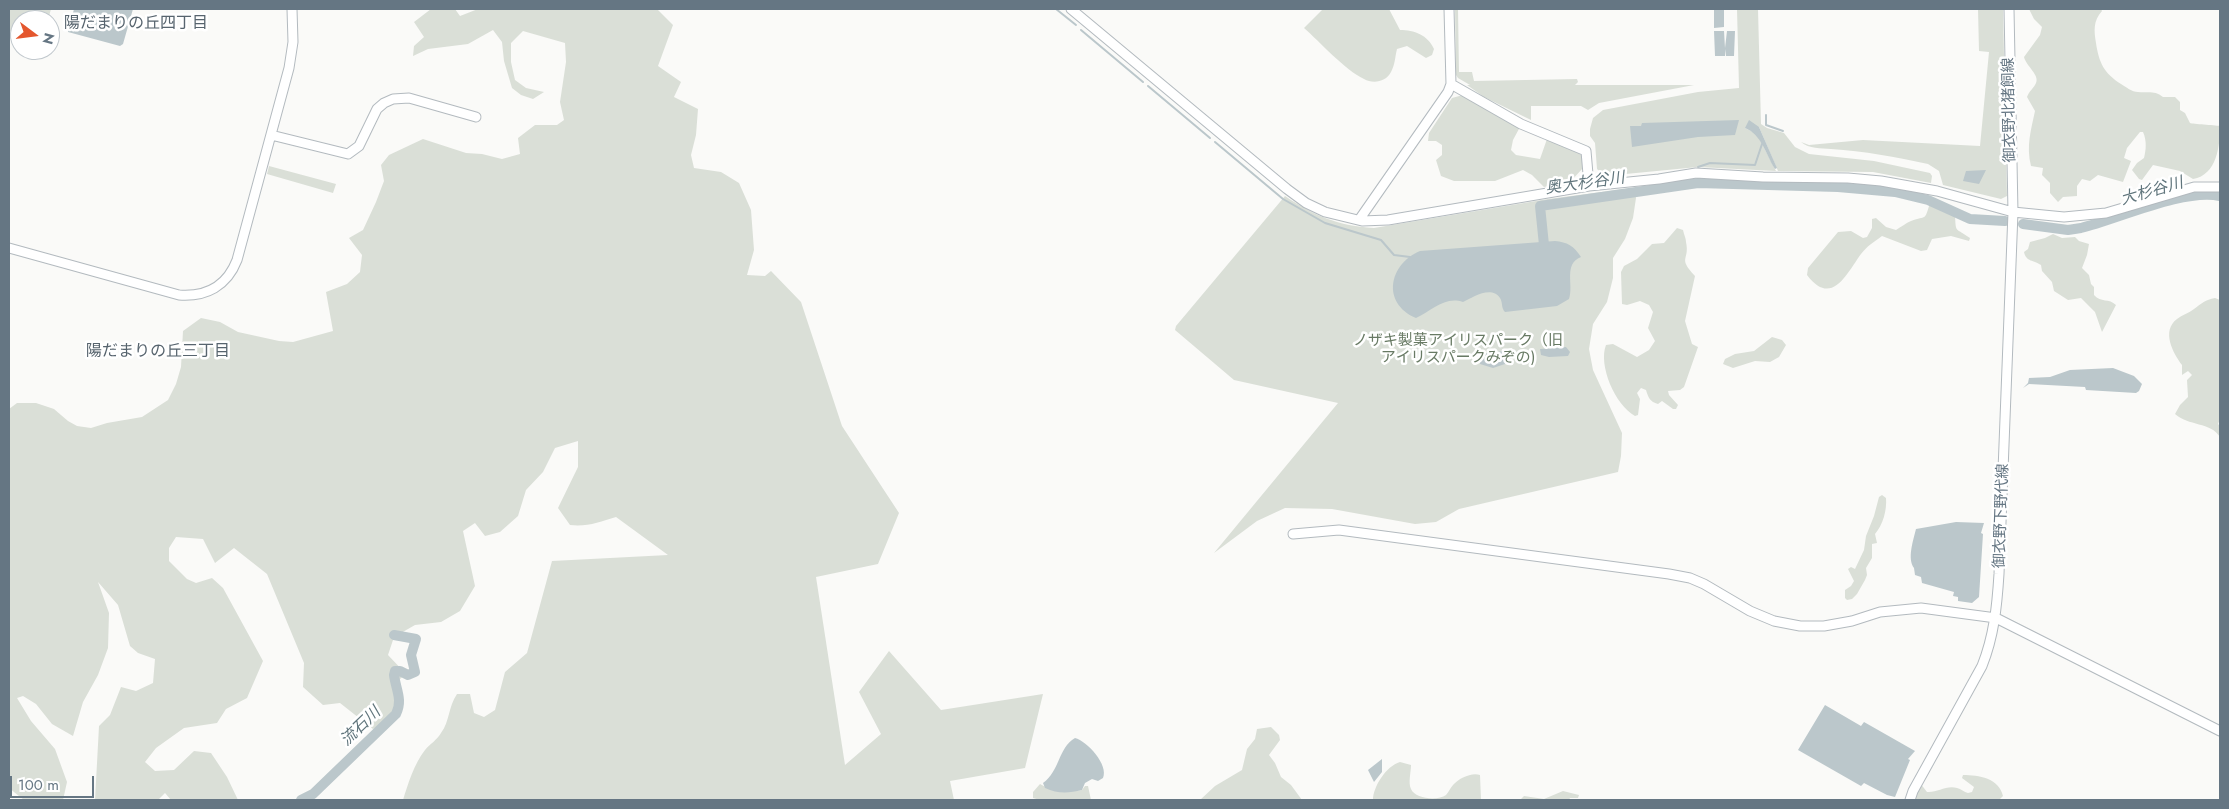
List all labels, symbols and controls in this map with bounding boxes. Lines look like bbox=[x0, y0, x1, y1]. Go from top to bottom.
north arrow bbox=[10, 10, 60, 60]
district label: 陽だまりの丘四丁目 bbox=[64, 14, 208, 34]
text: N bbox=[37, 31, 60, 47]
street label: 御衣野北猪飼線 bbox=[2000, 57, 2020, 163]
water label: 奥大杉谷川 bbox=[1544, 169, 1626, 199]
water label: 大杉谷川 bbox=[2119, 174, 2185, 210]
park label: ノザキ製菓アイリスパーク（旧 アイリスパークみぞの) bbox=[1353, 332, 1563, 367]
district label: 陽だまりの丘三丁目 bbox=[86, 342, 230, 362]
street label: 御衣野下野代線 bbox=[1991, 463, 2013, 569]
water label: 流石川 bbox=[337, 703, 385, 751]
scale bar bbox=[12, 766, 96, 798]
text: 100 m bbox=[18, 774, 59, 796]

